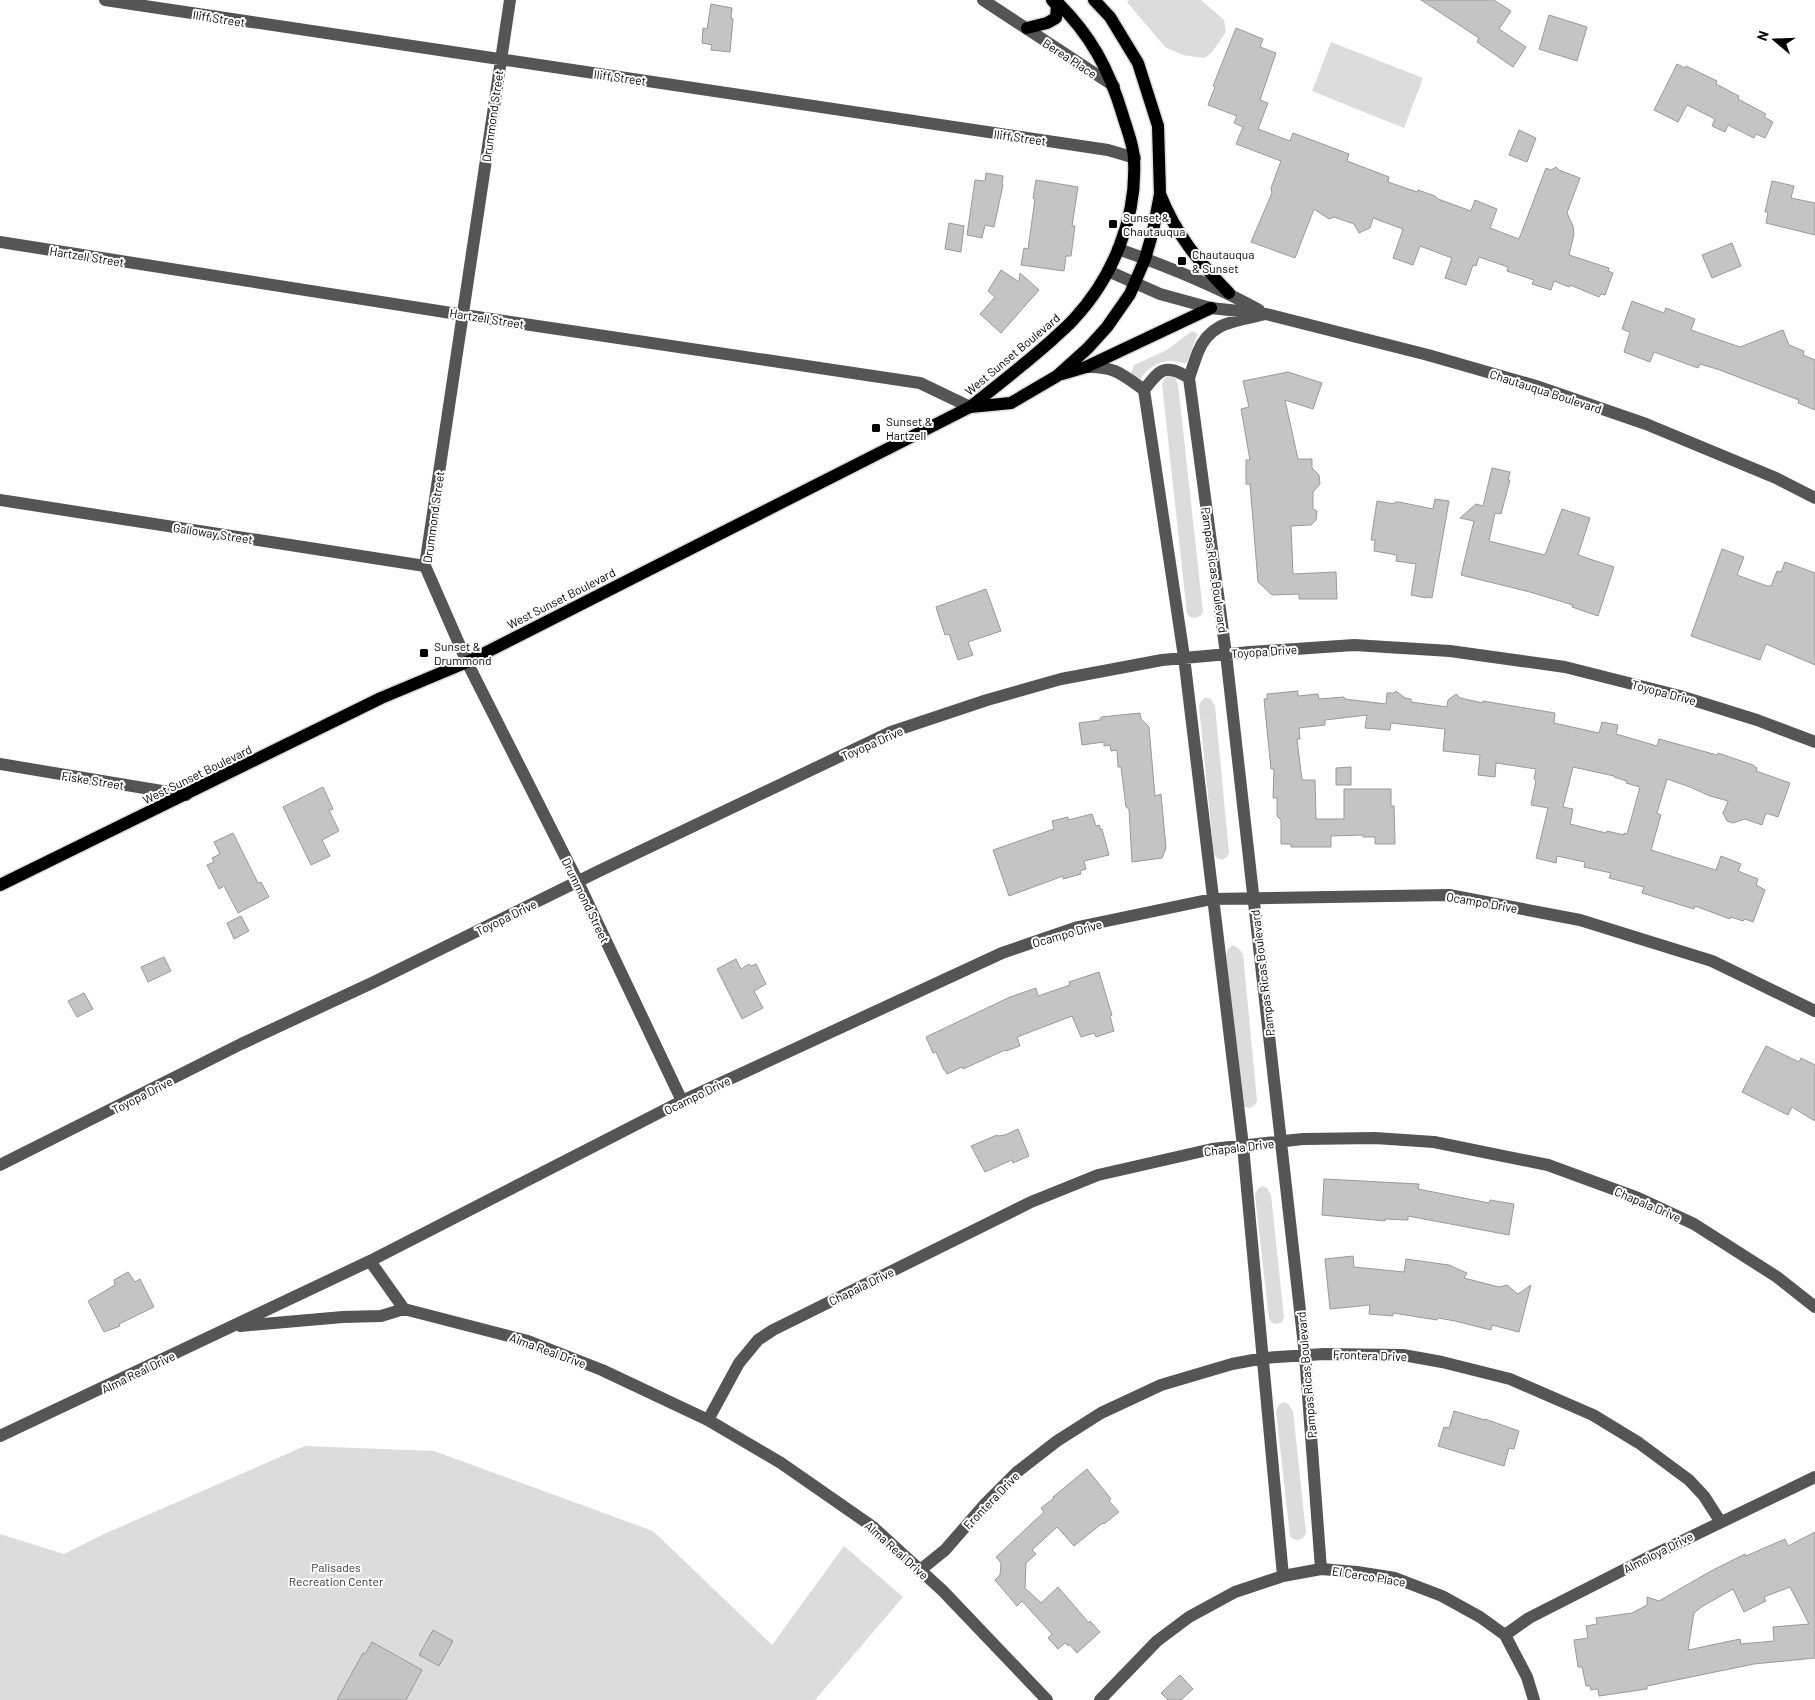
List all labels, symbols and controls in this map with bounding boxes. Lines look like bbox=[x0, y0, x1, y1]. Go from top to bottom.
street label: Iliff Street bbox=[192, 7, 246, 29]
north arrow bbox=[1750, 15, 1800, 65]
text: N bbox=[1753, 28, 1772, 43]
street label: Berea Place bbox=[1040, 35, 1100, 81]
street label: Iliff Street bbox=[593, 66, 647, 88]
street label: Drummond Street bbox=[479, 69, 505, 163]
street label: Iliff Street bbox=[993, 126, 1047, 148]
place label: Sunset & Chautauqua bbox=[1123, 210, 1185, 238]
marker: Sunset & Chautauqua bbox=[1107, 218, 1119, 230]
street label: Hartzell Street bbox=[49, 243, 125, 269]
place label: Chautauqua & Sunset bbox=[1192, 247, 1254, 275]
marker: Chautauqua & Sunset bbox=[1176, 255, 1188, 267]
street label: Hartzell Street bbox=[449, 305, 525, 331]
street label: West Sunset Boulevard bbox=[962, 310, 1062, 398]
street label: Chautauqua Boulevard bbox=[1488, 366, 1604, 416]
place label: Sunset & Hartzell bbox=[886, 414, 933, 442]
marker: Sunset & Hartzell bbox=[870, 422, 882, 434]
street label: Drummond Street bbox=[420, 470, 446, 564]
street label: Pampas Ricas Boulevard bbox=[1199, 506, 1231, 634]
street label: Galloway Street bbox=[172, 520, 254, 546]
street label: West Sunset Boulevard bbox=[505, 565, 617, 631]
place label: Sunset & Drummond bbox=[434, 639, 491, 667]
street label: Toyopa Drive bbox=[1231, 642, 1297, 660]
marker: Sunset & Drummond bbox=[418, 647, 430, 659]
street label: Toyopa Drive bbox=[1630, 677, 1698, 707]
street label: Toyopa Drive bbox=[839, 723, 905, 763]
street label: West Sunset Boulevard bbox=[140, 741, 254, 807]
street label: Fiske Street bbox=[61, 768, 125, 792]
street label: Drummond Street bbox=[559, 855, 613, 945]
street label: Ocampo Drive bbox=[1445, 889, 1519, 915]
street label: Toyopa Drive bbox=[473, 896, 539, 938]
street label: Pampas Ricas Boulevard bbox=[1247, 909, 1277, 1037]
street label: Ocampo Drive bbox=[1030, 916, 1104, 950]
street label: Ocampo Drive bbox=[662, 1073, 732, 1117]
street label: Toyopa Drive bbox=[109, 1074, 175, 1116]
street label: Chapala Drive bbox=[1203, 1136, 1275, 1158]
street label: Chapala Drive bbox=[1613, 1184, 1683, 1224]
street label: Chapala Drive bbox=[826, 1264, 896, 1308]
street label: Pampas Ricas Boulevard bbox=[1293, 1311, 1319, 1439]
street label: Alma Real Drive bbox=[508, 1330, 588, 1370]
street label: Frontera Drive bbox=[1333, 1347, 1407, 1363]
street label: Alma Real Drive bbox=[99, 1348, 177, 1396]
street label: Frontera Drive bbox=[960, 1468, 1022, 1532]
street label: Alma Real Drive bbox=[863, 1518, 931, 1582]
street label: Almoloya Drive bbox=[1621, 1528, 1695, 1576]
park label: Palisades Recreation Center bbox=[289, 1560, 384, 1588]
street label: El Cerco Place bbox=[1331, 1563, 1407, 1589]

